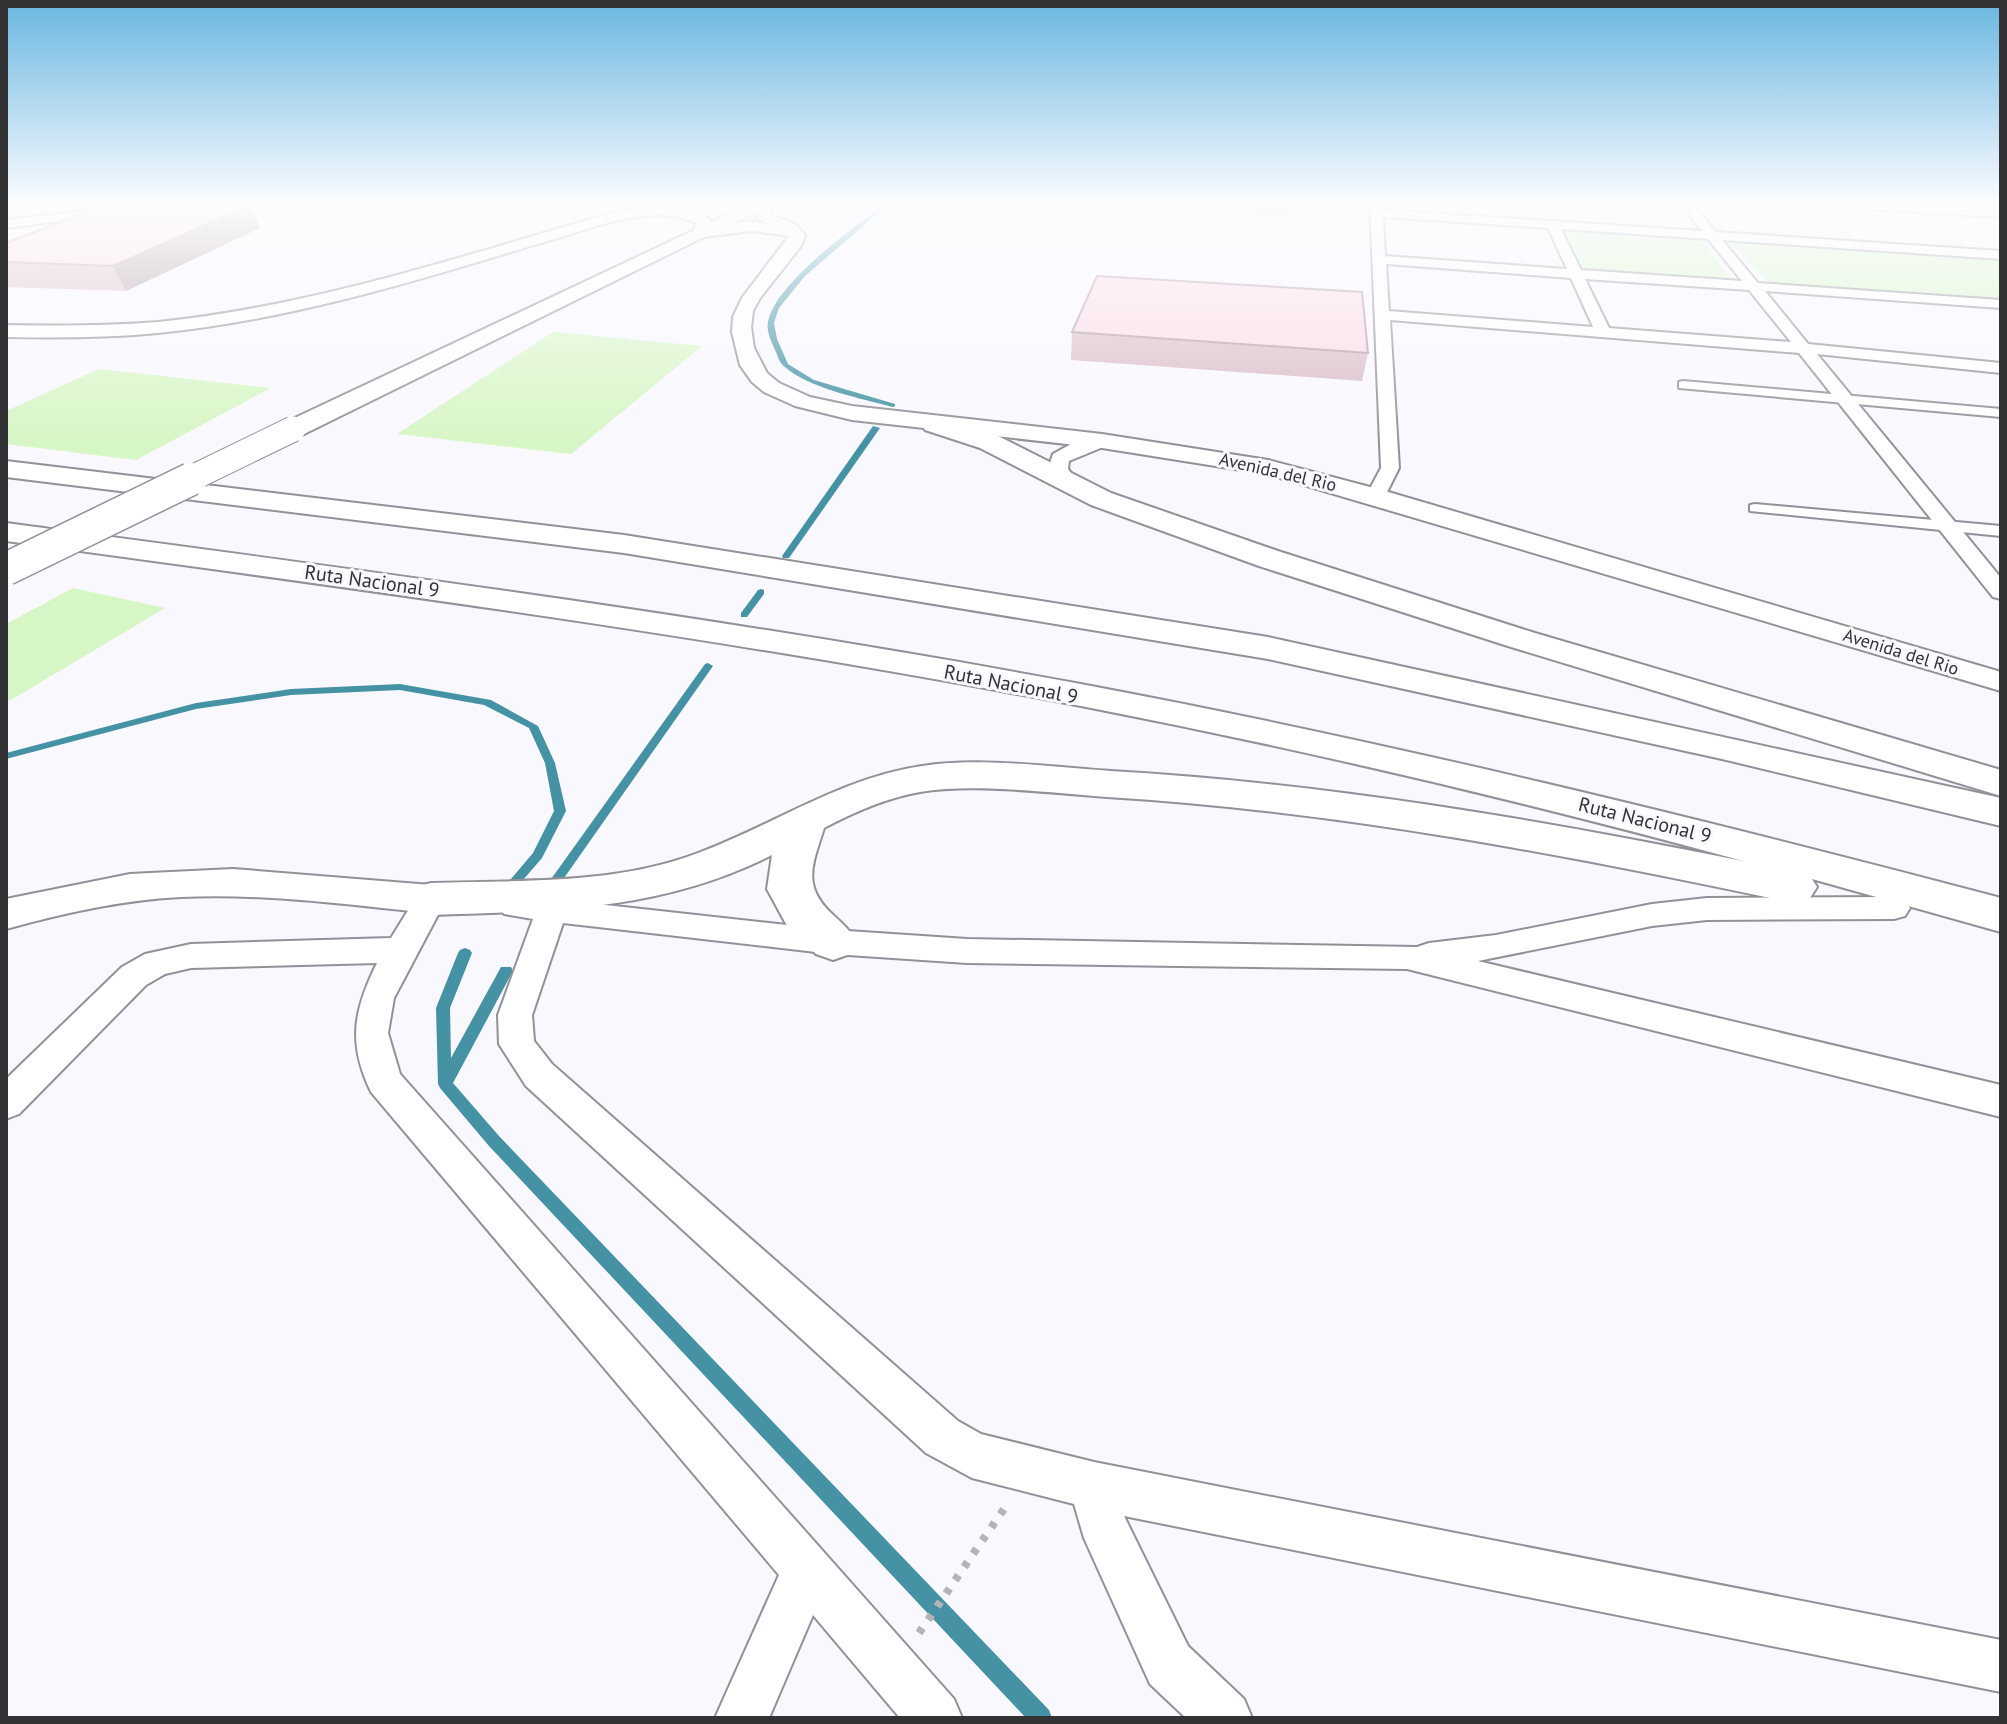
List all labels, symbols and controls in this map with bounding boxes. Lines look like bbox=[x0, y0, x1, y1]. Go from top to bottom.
street label: Avenida del Rio bbox=[1217, 447, 1339, 496]
street label: Ruta Nacional 9 bbox=[303, 559, 441, 603]
street label: Avenida del Rio bbox=[1841, 623, 1962, 680]
street label: Ruta Nacional 9 bbox=[942, 658, 1080, 710]
street label: Ruta Nacional 9 bbox=[1576, 791, 1714, 849]

